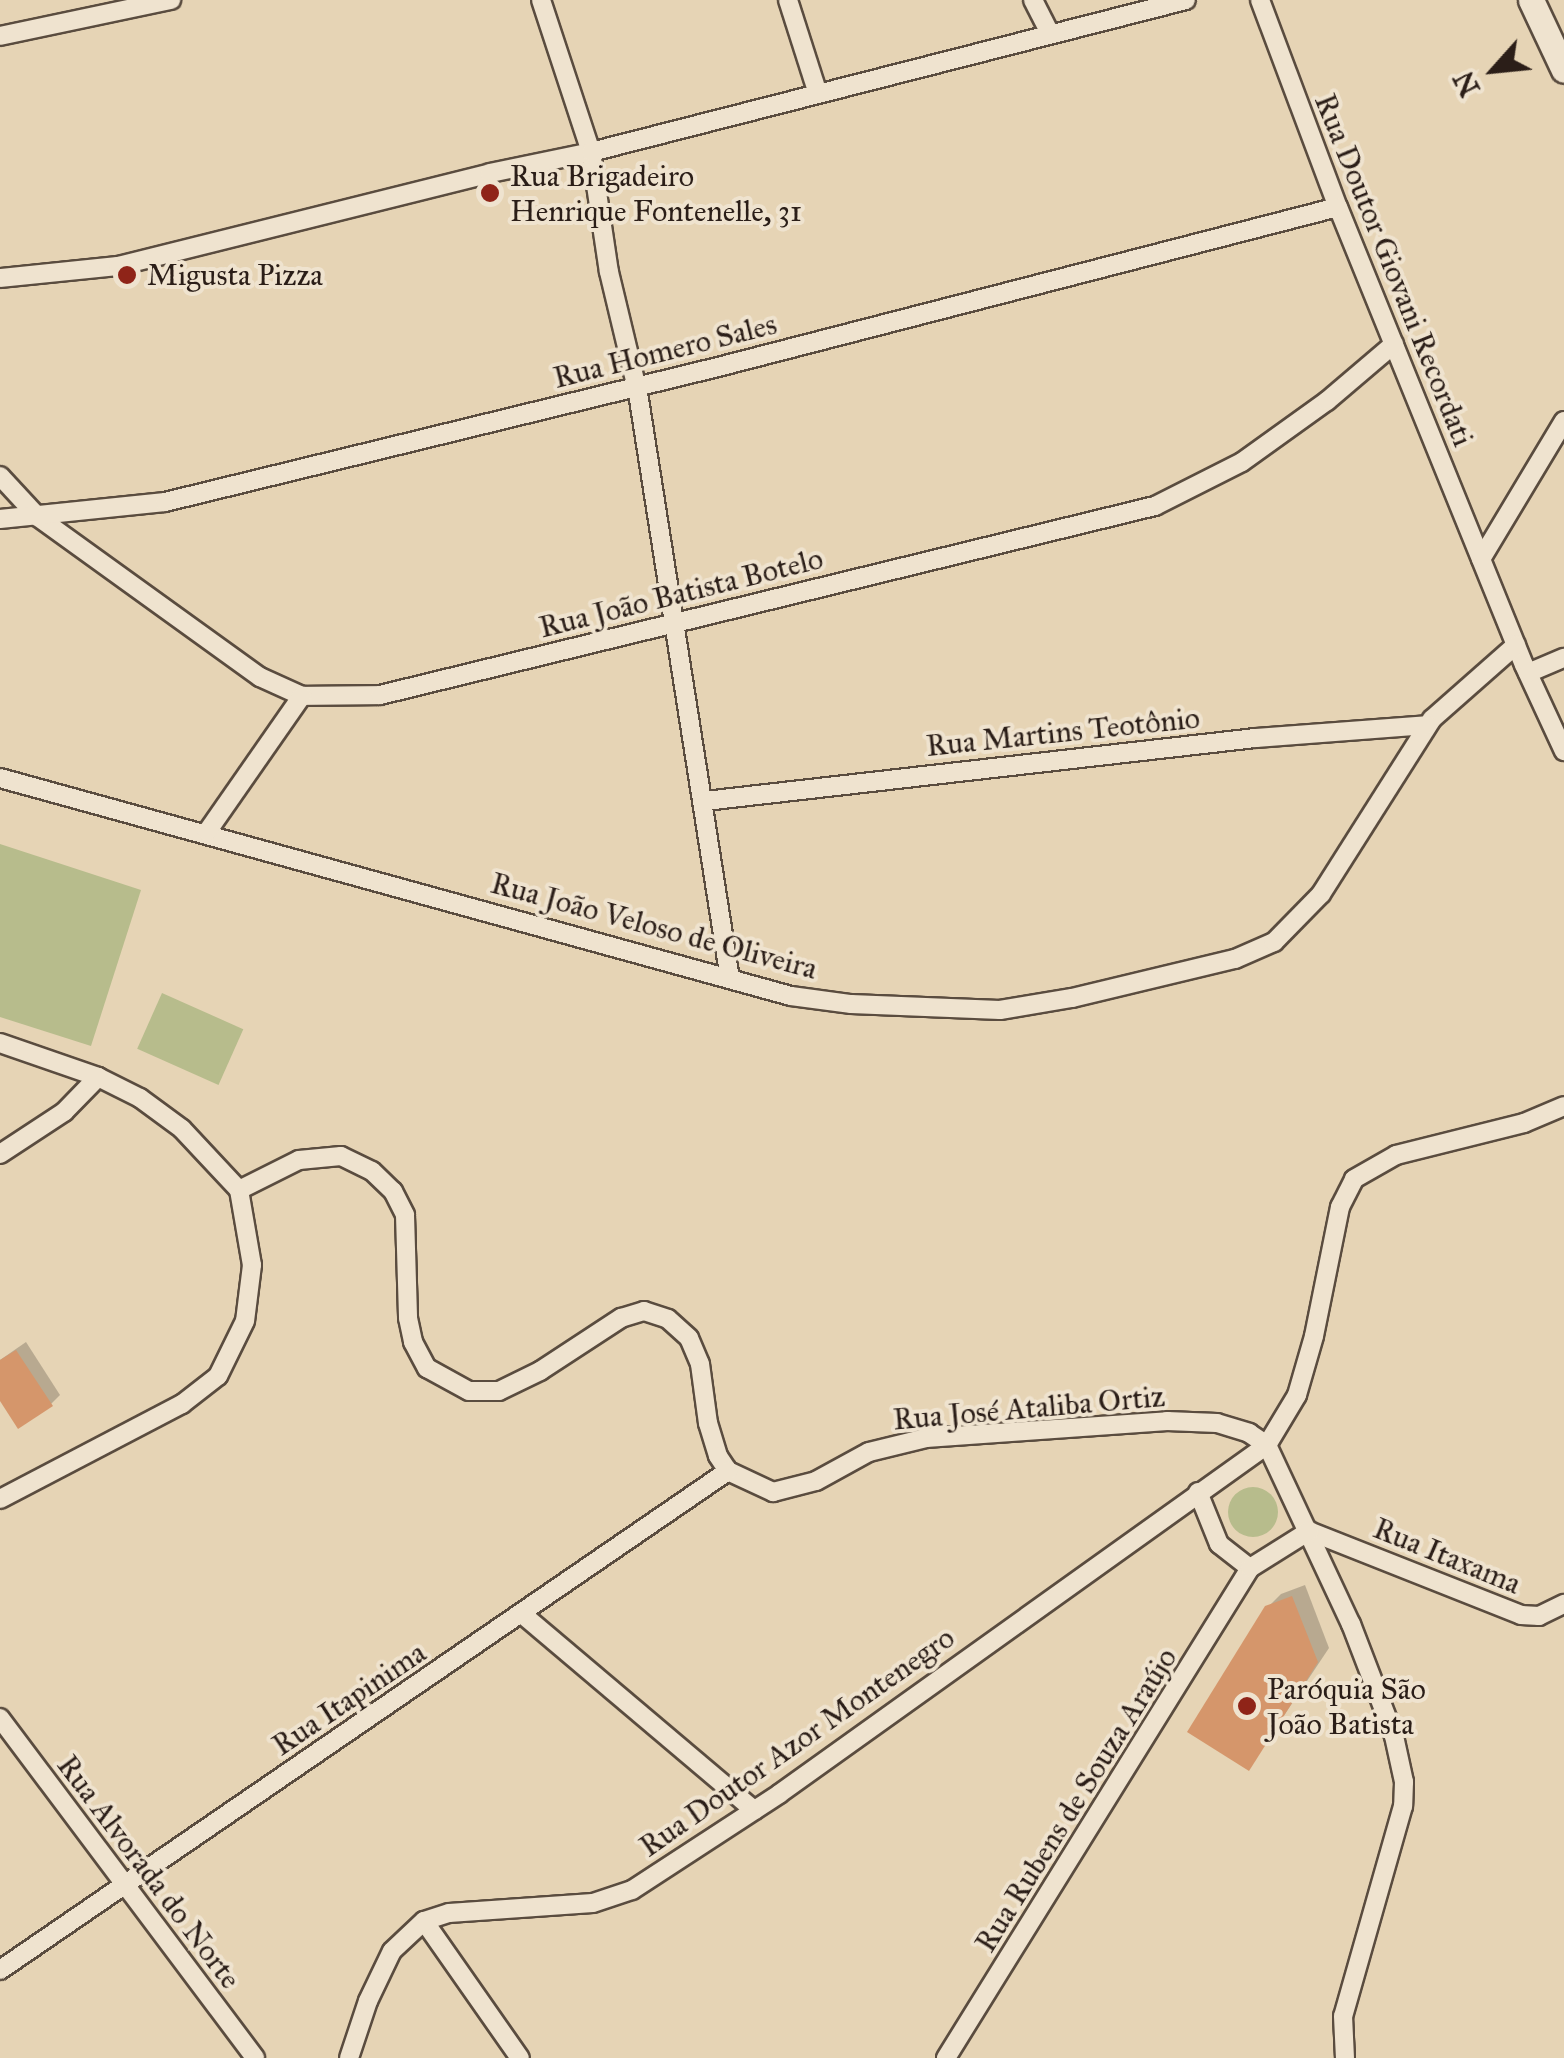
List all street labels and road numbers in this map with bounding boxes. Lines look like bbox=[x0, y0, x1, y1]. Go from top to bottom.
street label: Rua Doutor Giovani Recordati bbox=[1307, 89, 1481, 451]
street label: Rua Homero Sales bbox=[550, 306, 780, 396]
street label: Rua João Batista Botelo bbox=[535, 540, 827, 646]
street label: Rua Martins Teotônio bbox=[924, 700, 1202, 764]
street label: Rua João Veloso de Oliveira bbox=[487, 865, 821, 987]
street label: Rua José Ataliba Ortiz bbox=[892, 1378, 1166, 1438]
street label: Rua Itaxama bbox=[1368, 1510, 1526, 1602]
street label: Rua Doutor Azor Montenegro bbox=[633, 1619, 961, 1865]
street label: Rua Itapinima bbox=[266, 1635, 432, 1763]
street label: Rua Rubens de Souza Araújo bbox=[968, 1641, 1184, 1959]
street label: Rua Alvorada do Norte bbox=[50, 1748, 248, 1996]

